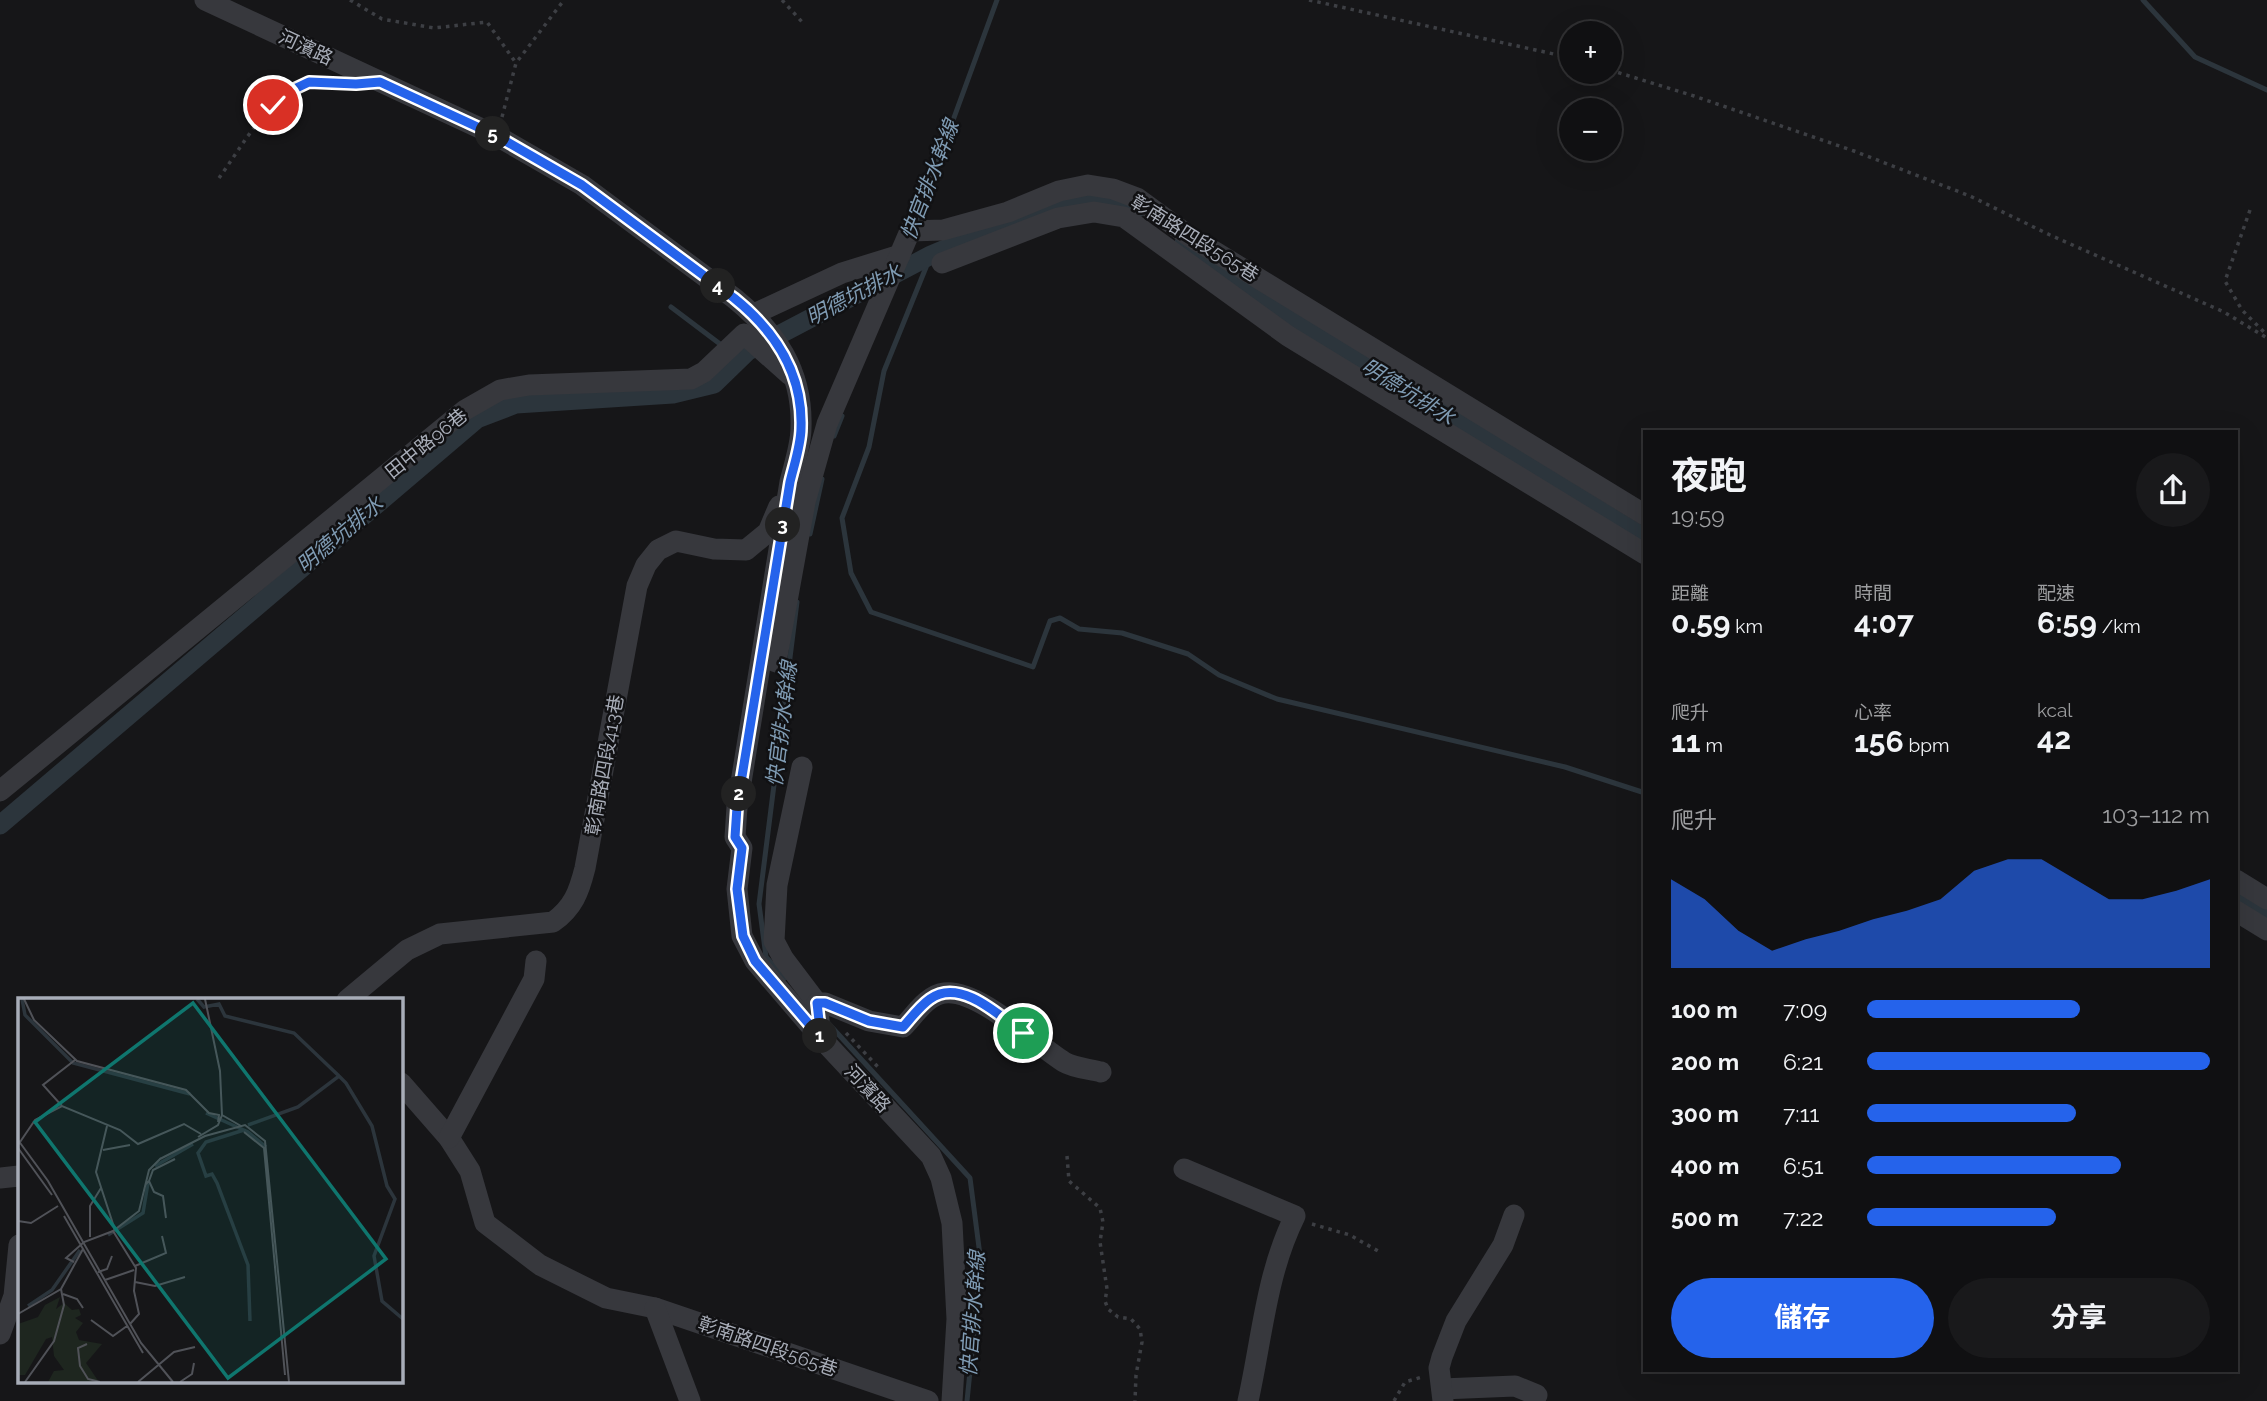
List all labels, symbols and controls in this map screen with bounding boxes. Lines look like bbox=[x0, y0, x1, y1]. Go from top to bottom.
map controls bbox=[1559, 21, 1622, 161]
button: + bbox=[1559, 21, 1622, 84]
street label: 河濱路 bbox=[276, 25, 336, 69]
pin bbox=[243, 75, 303, 135]
icon: check bbox=[254, 86, 292, 124]
button: − bbox=[1559, 98, 1622, 161]
water label: 快官排水幹線 bbox=[895, 115, 964, 243]
pin: 5 bbox=[476, 116, 510, 152]
text: 5 bbox=[487, 122, 498, 144]
street label: 彰南路四段565巷 bbox=[1127, 190, 1263, 286]
water label: 明德坑排水 bbox=[802, 258, 907, 330]
pin: 4 bbox=[700, 268, 736, 304]
text: 4 bbox=[712, 274, 723, 296]
water label: 明德坑排水 bbox=[1357, 353, 1460, 431]
street label: 田中路96巷 bbox=[381, 403, 471, 483]
text: 夜跑 bbox=[1671, 453, 1747, 498]
button: share bbox=[2136, 453, 2210, 527]
water label: 明德坑排水 bbox=[291, 491, 389, 578]
text: 19:59 bbox=[1671, 502, 1725, 529]
pin: 3 bbox=[766, 508, 800, 542]
text: 3 bbox=[777, 513, 788, 535]
text: 距離 bbox=[1671, 582, 1709, 604]
text: 時間 bbox=[1854, 582, 1892, 604]
text: 配速 bbox=[2037, 582, 2075, 604]
text: 0.59 bbox=[1671, 605, 1730, 640]
text: 4:07 bbox=[1854, 605, 1914, 640]
text: 6:59 bbox=[2037, 605, 2097, 640]
text: km bbox=[1730, 615, 1763, 637]
text: /km bbox=[2097, 615, 2141, 637]
water label: 快官排水幹線 bbox=[761, 658, 802, 788]
street label: 彰南路四段413巷 bbox=[581, 693, 627, 837]
text: kcal bbox=[2037, 699, 2073, 721]
text: 爬升 bbox=[1671, 701, 1709, 723]
text: 心率 bbox=[1854, 701, 1892, 723]
text: 42 bbox=[2037, 721, 2071, 756]
text: 11 bbox=[1671, 724, 1701, 759]
text: 156 bbox=[1854, 724, 1904, 759]
text: m bbox=[1701, 734, 1723, 756]
text: bpm bbox=[1904, 734, 1949, 756]
pin: 2 bbox=[722, 776, 756, 812]
text: 2 bbox=[733, 782, 744, 804]
text: 103–112 m bbox=[2102, 801, 2210, 828]
text: 爬升 bbox=[1671, 806, 1717, 833]
text: 100 m bbox=[1671, 996, 1738, 1023]
text: 7:09 bbox=[1783, 996, 1827, 1023]
inset map bbox=[18, 998, 402, 1384]
pin bbox=[993, 1003, 1053, 1063]
icon: arrive bbox=[1004, 1014, 1042, 1052]
pin: 1 bbox=[802, 1018, 838, 1054]
text: 1 bbox=[815, 1024, 824, 1046]
text: 200 m bbox=[1671, 1048, 1739, 1075]
text: 6:21 bbox=[1783, 1048, 1823, 1075]
street label: 河濱路 bbox=[841, 1060, 895, 1116]
text: 300 m bbox=[1671, 1100, 1739, 1127]
text: 7:11 bbox=[1783, 1100, 1819, 1127]
text: 400 m bbox=[1671, 1152, 1739, 1179]
text: 6:51 bbox=[1783, 1152, 1824, 1179]
text: 500 m bbox=[1671, 1204, 1739, 1231]
text: 7:22 bbox=[1783, 1204, 1824, 1231]
water label: 快官排水幹線 bbox=[956, 1248, 990, 1378]
button: 儲存 bbox=[1671, 1278, 1934, 1358]
button: 分享 bbox=[1948, 1278, 2210, 1358]
street label: 彰南路四段565巷 bbox=[695, 1312, 841, 1380]

